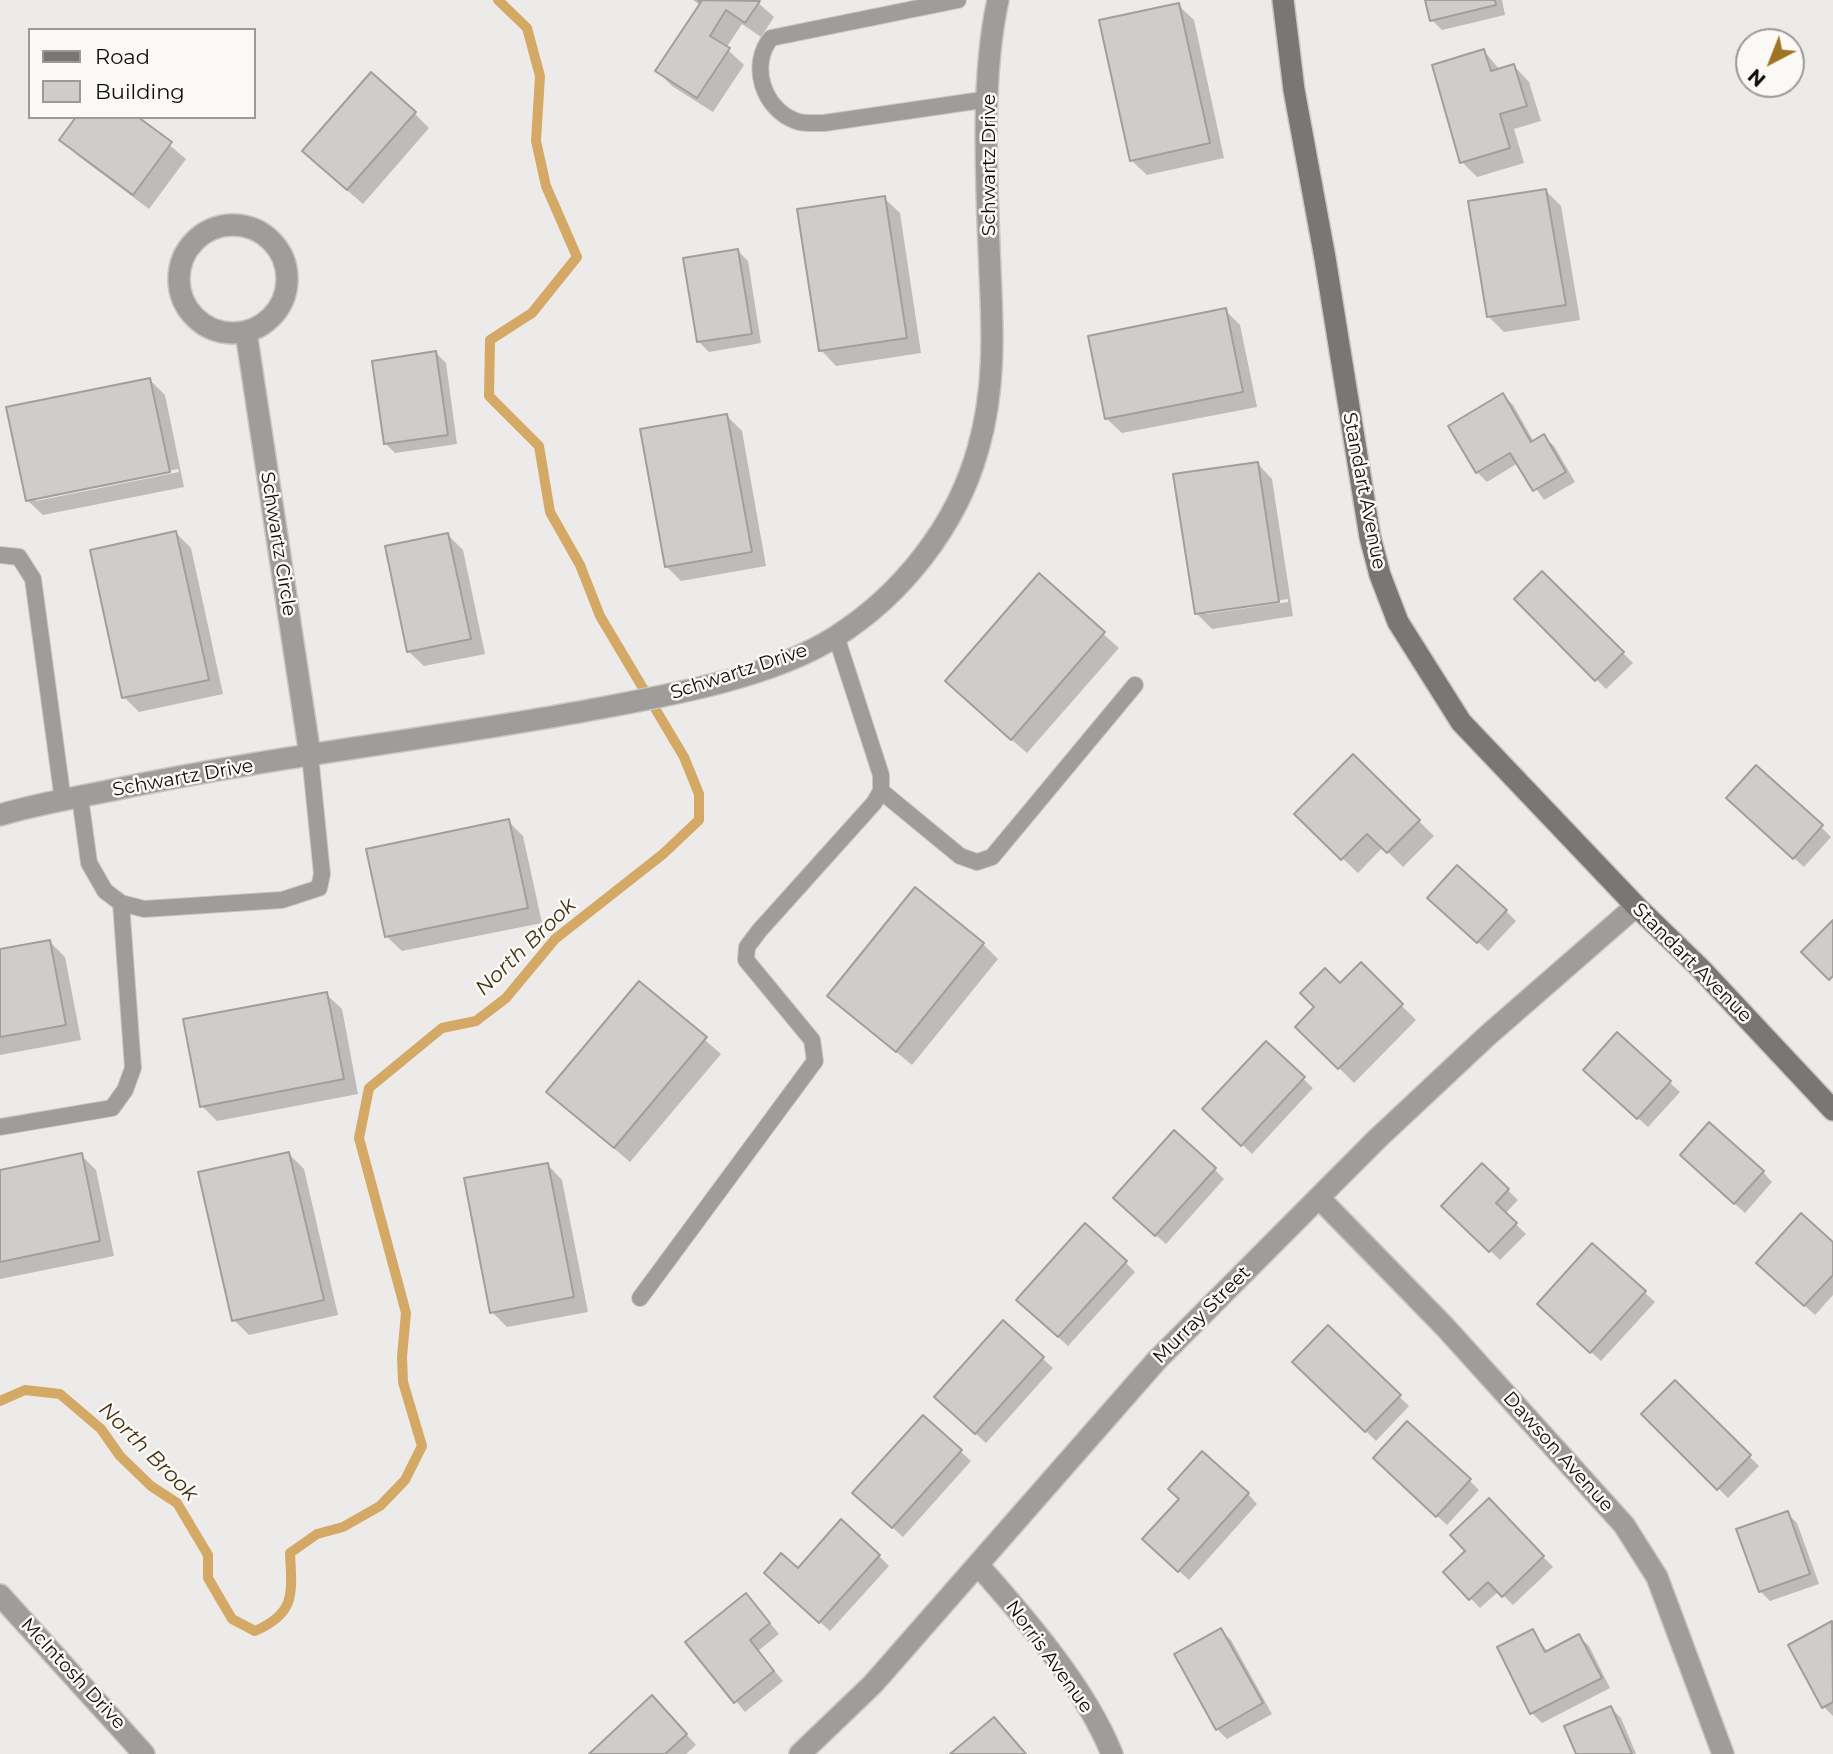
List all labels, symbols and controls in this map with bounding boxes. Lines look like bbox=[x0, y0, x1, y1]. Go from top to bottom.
legend bbox=[28, 28, 256, 119]
north arrow bbox=[1735, 28, 1805, 98]
text: Road bbox=[95, 44, 150, 69]
text: N bbox=[1744, 64, 1770, 91]
text: Building bbox=[95, 79, 185, 104]
street label: Schwartz Drive bbox=[978, 94, 1000, 236]
street label: Standart Avenue bbox=[1338, 411, 1390, 571]
street label: Schwartz Circle bbox=[255, 470, 301, 618]
street label: Schwartz Drive bbox=[668, 639, 810, 705]
street label: Schwartz Drive bbox=[111, 754, 255, 802]
water label: North Brook bbox=[470, 893, 582, 1001]
street label: Standart Avenue bbox=[1628, 899, 1756, 1027]
street label: Murray Street bbox=[1148, 1261, 1256, 1369]
street label: Dawson Avenue bbox=[1498, 1387, 1618, 1517]
water label: North Brook bbox=[93, 1397, 203, 1507]
street label: Norris Avenue bbox=[1001, 1596, 1097, 1718]
street label: McIntosh Drive bbox=[16, 1614, 130, 1734]

